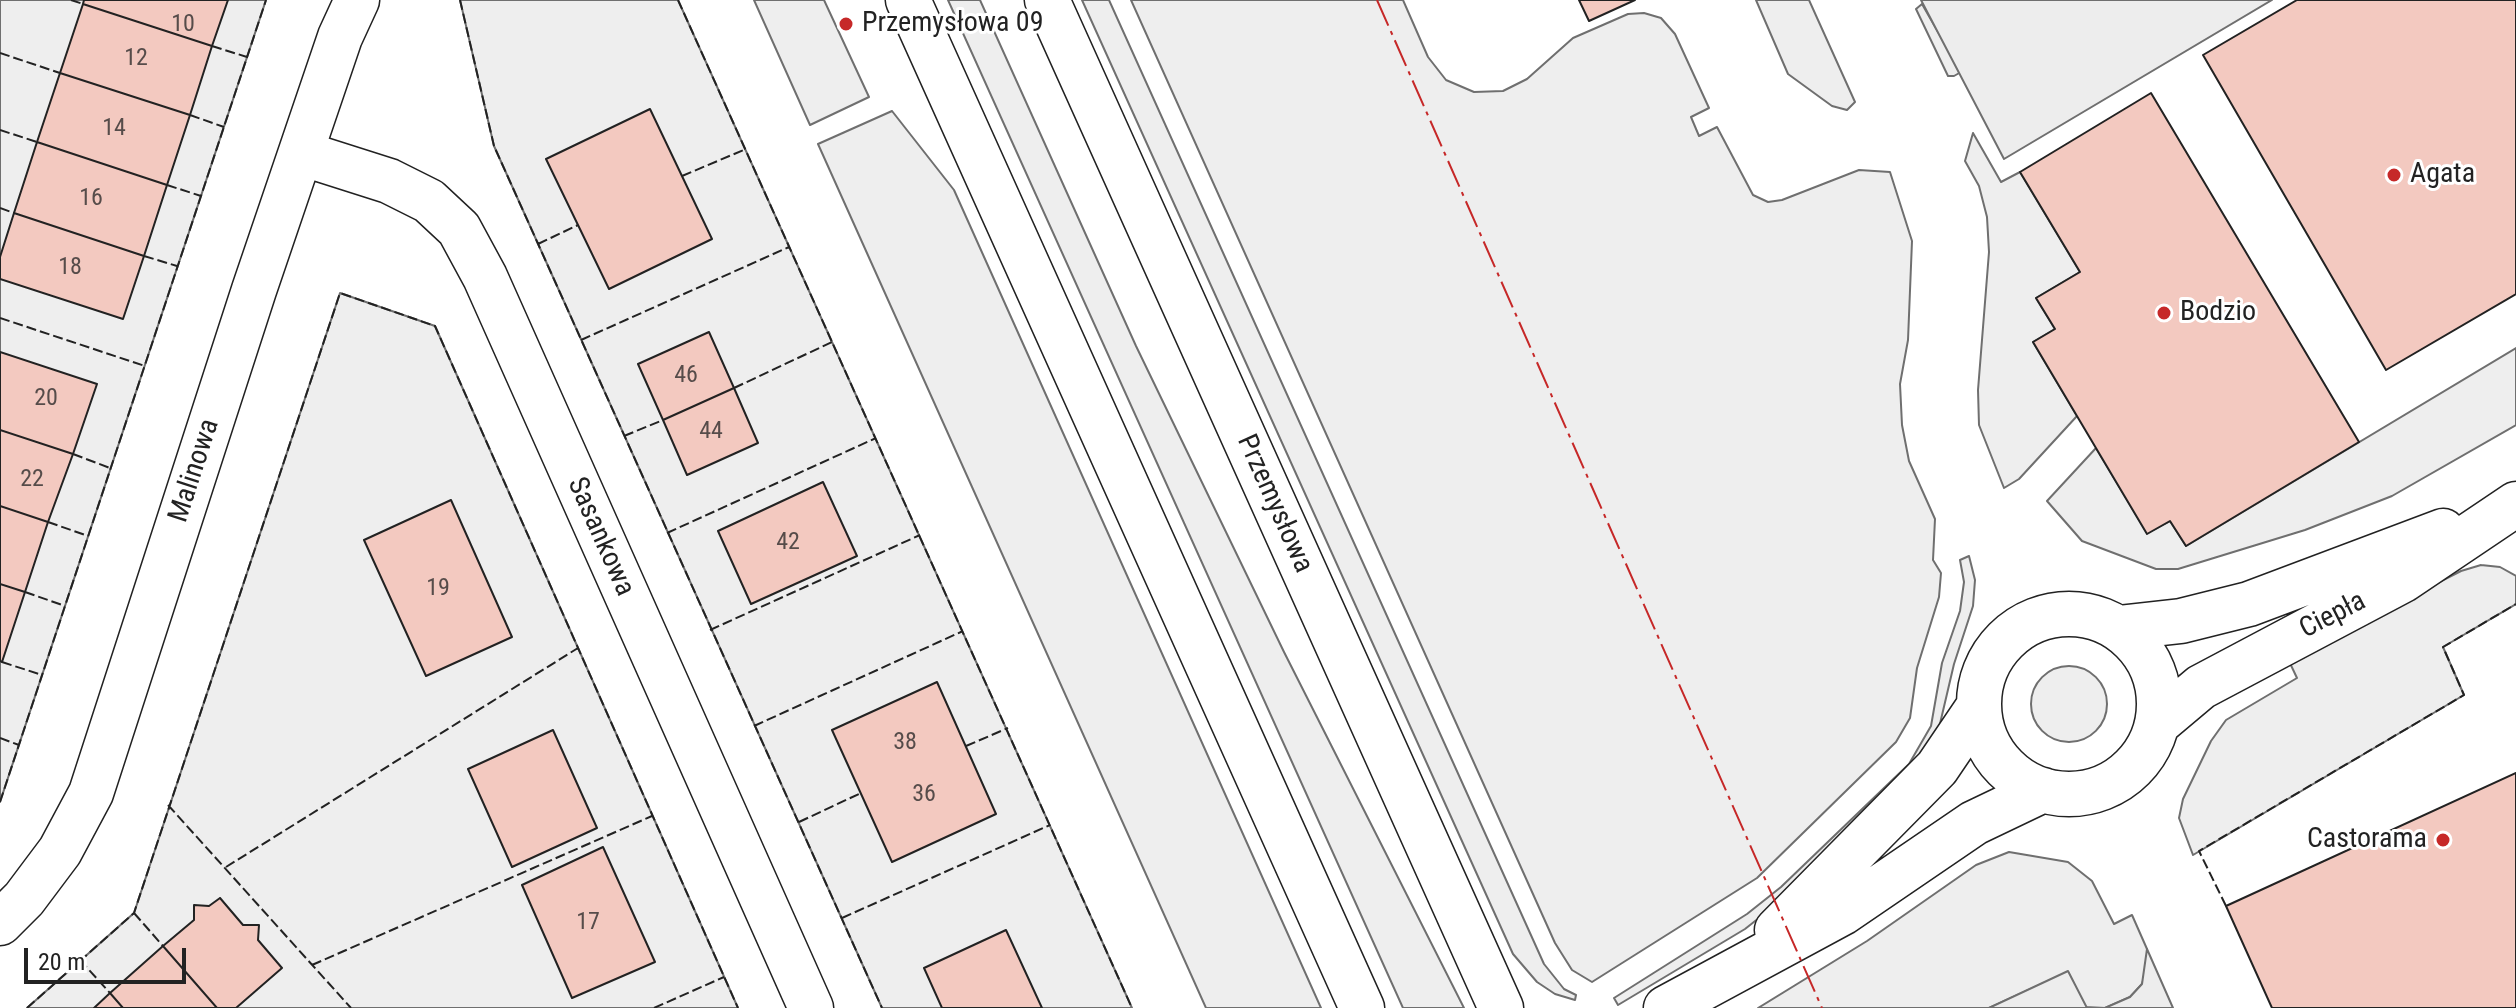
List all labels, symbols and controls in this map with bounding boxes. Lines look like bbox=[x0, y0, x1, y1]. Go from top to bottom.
place label: Przemysłowa 09 bbox=[862, 7, 1044, 41]
house number: 10 bbox=[171, 11, 195, 39]
marker: Przemysłowa 09 bbox=[837, 15, 855, 33]
house number: 12 bbox=[124, 45, 148, 73]
house number: 14 bbox=[102, 115, 126, 143]
place label: Agata bbox=[2410, 158, 2475, 192]
marker: Agata bbox=[2385, 166, 2403, 184]
house number: 16 bbox=[79, 185, 103, 213]
house number: 18 bbox=[58, 254, 82, 282]
place label: Bodzio bbox=[2180, 296, 2256, 330]
marker: Bodzio bbox=[2155, 304, 2173, 322]
house number: 46 bbox=[674, 362, 698, 390]
house number: 20 bbox=[34, 385, 58, 413]
street label: Malinowa bbox=[163, 415, 227, 527]
house number: 44 bbox=[699, 418, 723, 446]
street label: Przemysłowa bbox=[1229, 430, 1319, 578]
house number: 22 bbox=[20, 466, 44, 494]
street label: Sasankowa bbox=[559, 473, 641, 601]
house number: 42 bbox=[776, 529, 800, 557]
house number: 19 bbox=[426, 575, 450, 603]
street label: Ciepła bbox=[2294, 585, 2372, 647]
house number: 38 bbox=[893, 729, 917, 757]
house number: 36 bbox=[912, 781, 936, 809]
place label: Castorama bbox=[2307, 823, 2427, 857]
marker: Castorama bbox=[2434, 831, 2452, 849]
house number: 17 bbox=[576, 909, 600, 937]
scale bar bbox=[28, 932, 190, 982]
text: 20 m bbox=[38, 948, 85, 976]

